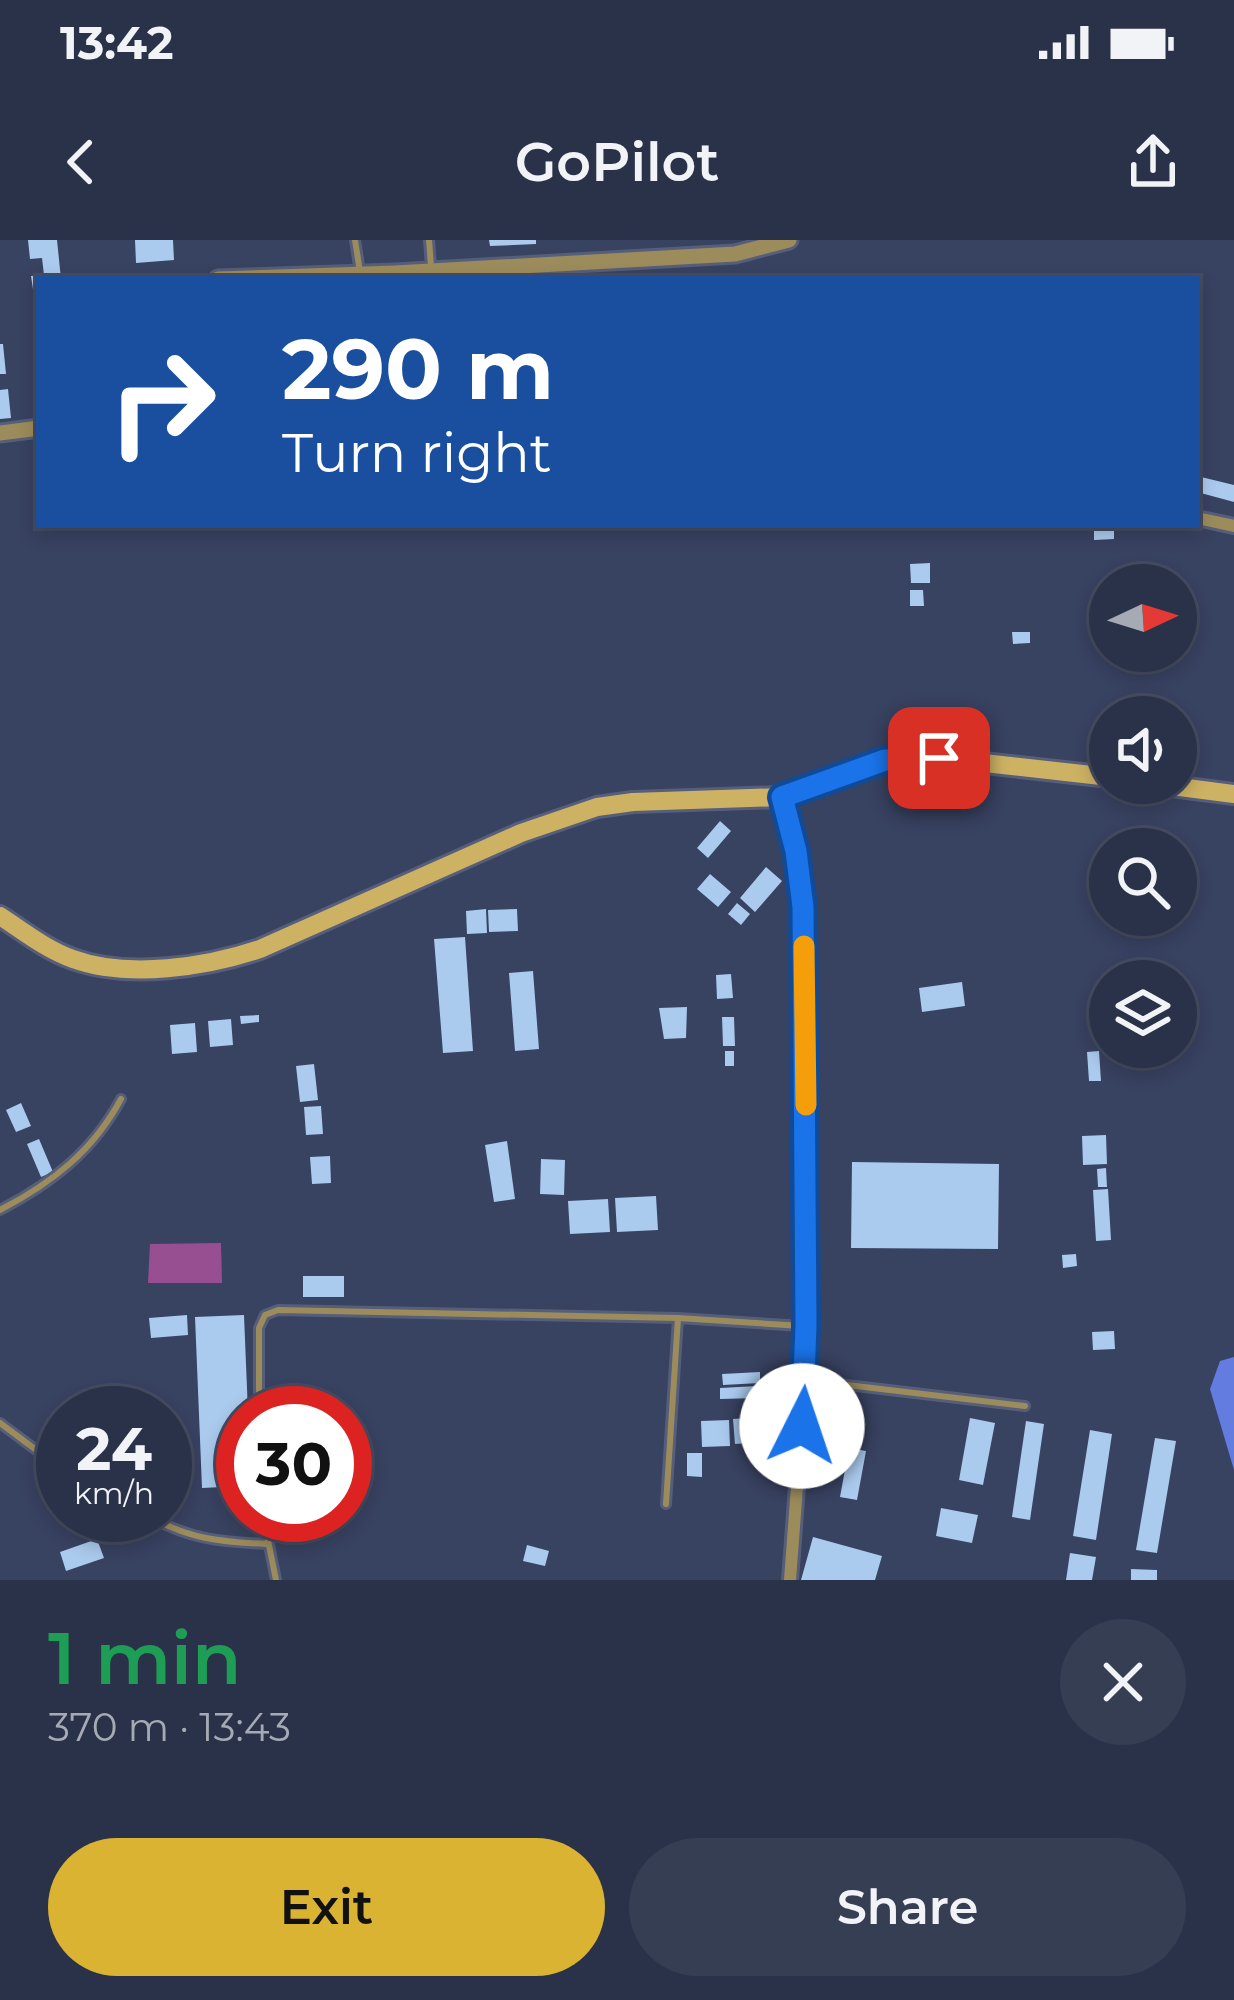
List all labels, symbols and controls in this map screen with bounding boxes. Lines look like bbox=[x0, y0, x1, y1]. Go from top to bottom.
text: 13:42 bbox=[60, 15, 174, 70]
icon: back bbox=[48, 129, 114, 195]
text: GoPilot bbox=[515, 129, 719, 195]
icon: share bbox=[1120, 129, 1186, 195]
text: 290 m bbox=[282, 318, 554, 420]
icon: right bbox=[84, 324, 240, 480]
text: Turn right bbox=[282, 420, 552, 486]
north arrow bbox=[1089, 564, 1197, 672]
map controls bbox=[1089, 564, 1197, 1068]
button: sound bbox=[1089, 696, 1197, 804]
pin bbox=[888, 707, 990, 809]
icon: arrive bbox=[906, 725, 972, 791]
button: search bbox=[1089, 828, 1197, 936]
button: layers bbox=[1089, 960, 1197, 1068]
position arrow bbox=[739, 1363, 865, 1489]
speed limit sign: 30 bbox=[216, 1386, 372, 1542]
text: 24 bbox=[76, 1412, 152, 1485]
text: km/h bbox=[74, 1475, 154, 1512]
text: 1 min bbox=[48, 1614, 241, 1702]
button: close bbox=[1060, 1619, 1186, 1745]
text: 370 m · 13:43 bbox=[48, 1703, 291, 1751]
button: Exit bbox=[48, 1838, 605, 1976]
button: Share bbox=[629, 1838, 1186, 1976]

